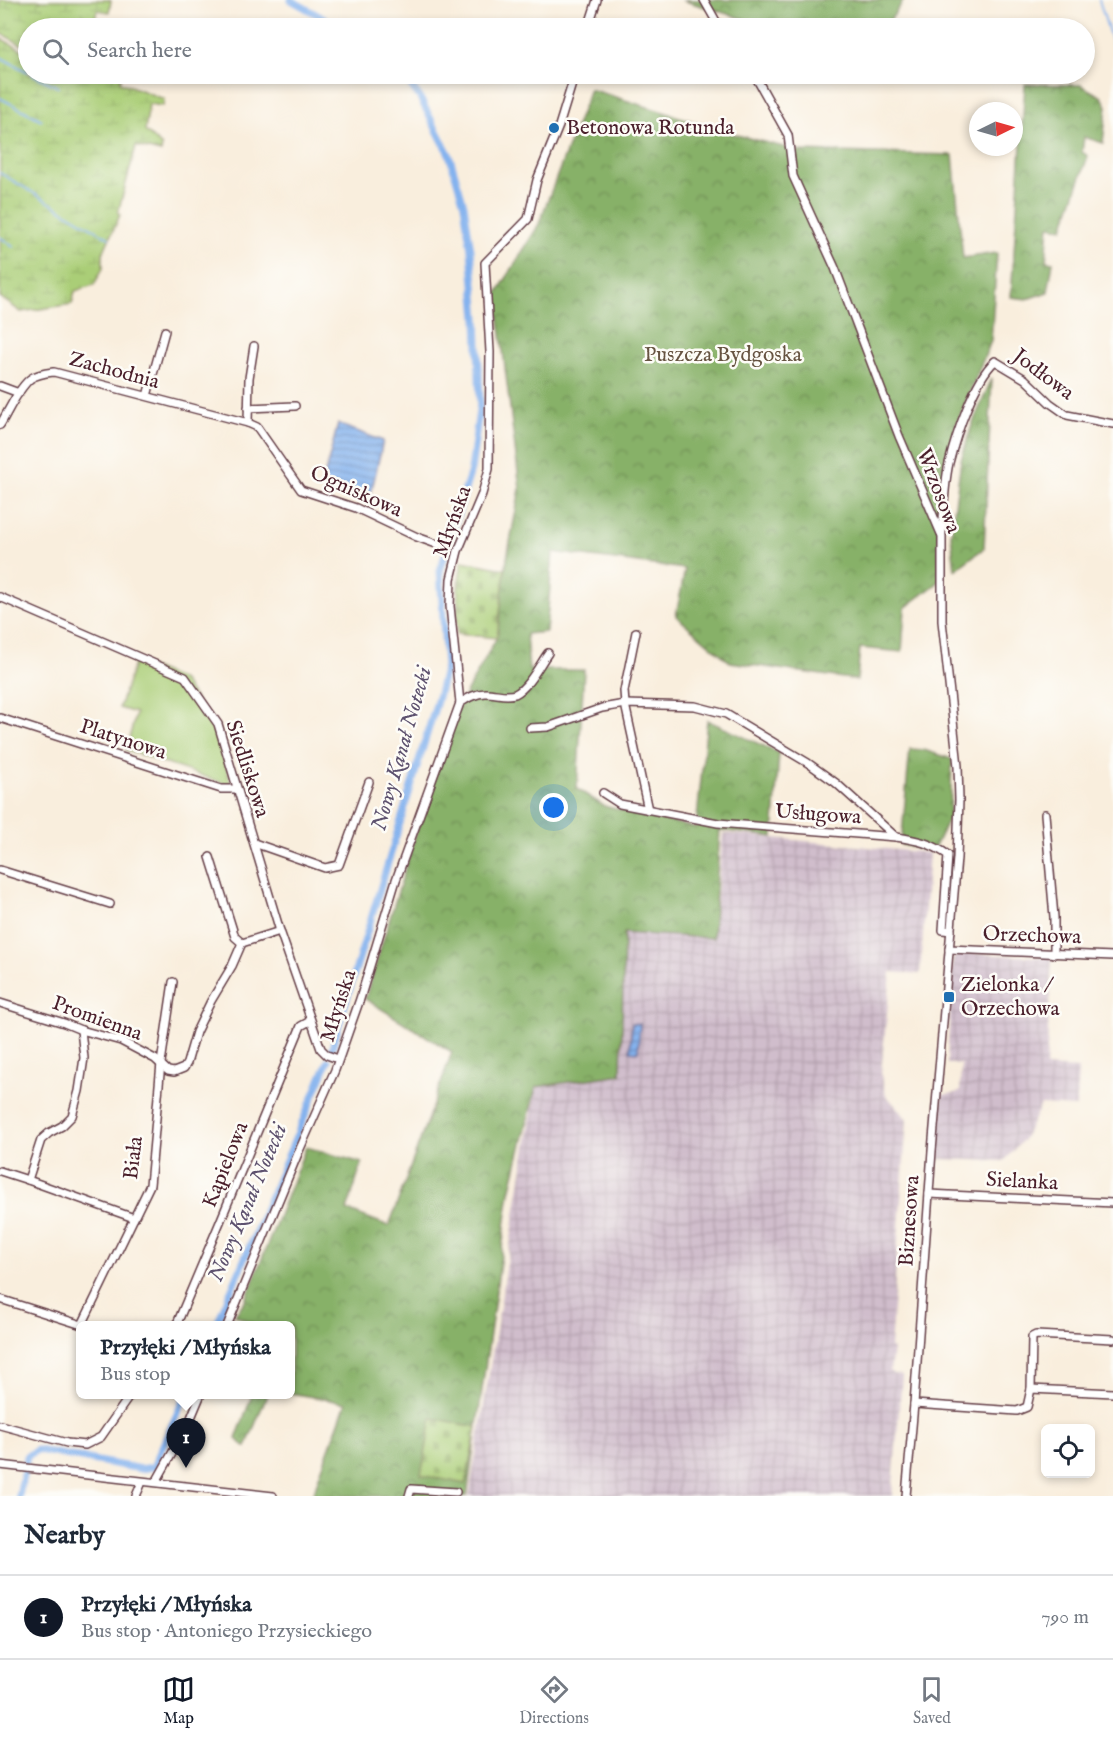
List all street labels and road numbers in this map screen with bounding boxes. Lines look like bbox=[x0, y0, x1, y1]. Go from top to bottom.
street label: Jodłowa bbox=[1005, 342, 1080, 407]
street label: Zachodnia bbox=[66, 346, 163, 396]
street label: Wrzosowa bbox=[909, 445, 967, 538]
street label: Ogniskowa bbox=[306, 460, 407, 525]
street label: Młyńska bbox=[428, 481, 479, 562]
street label: Platynowa bbox=[76, 713, 171, 767]
street label: Siedliskowa bbox=[219, 717, 276, 822]
street label: Usługowa bbox=[774, 799, 863, 832]
street label: Orzechowa bbox=[982, 921, 1083, 951]
street label: Młyńska bbox=[315, 965, 364, 1046]
street label: Promienna bbox=[48, 990, 147, 1048]
street label: Kąpielowa bbox=[197, 1117, 256, 1212]
street label: Biała bbox=[118, 1134, 150, 1181]
street label: Sielanka bbox=[985, 1167, 1060, 1197]
street label: Biznesowa bbox=[893, 1174, 927, 1268]

